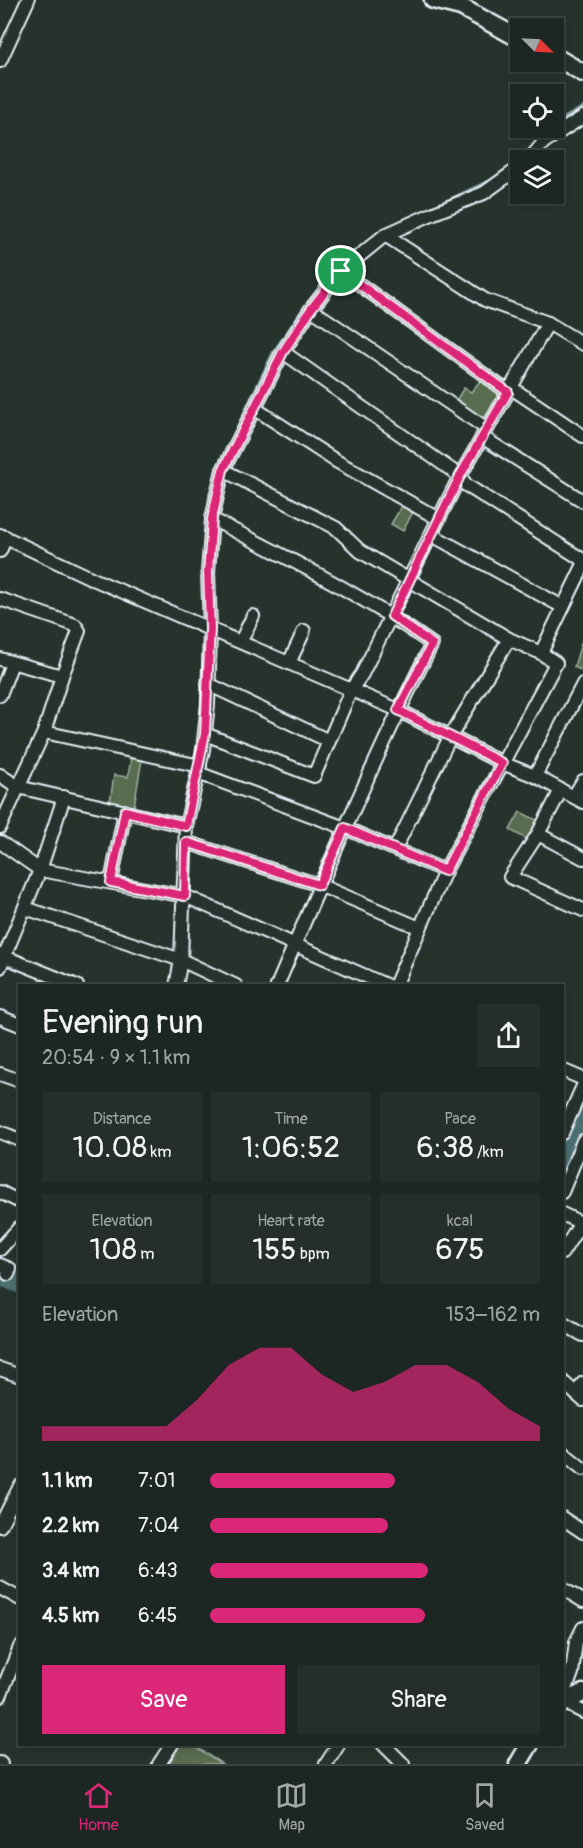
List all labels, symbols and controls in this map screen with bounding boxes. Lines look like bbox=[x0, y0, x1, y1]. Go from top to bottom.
north arrow bbox=[510, 18, 564, 72]
map controls bbox=[510, 18, 564, 204]
button: locate bbox=[510, 84, 564, 138]
button: layers bbox=[510, 150, 564, 204]
pin bbox=[315, 245, 366, 296]
icon: arrive bbox=[324, 254, 357, 287]
text: Evening run bbox=[42, 1002, 203, 1043]
button: share bbox=[477, 1004, 540, 1067]
text: 20:54 · 9 × 1.1 km bbox=[42, 1045, 190, 1070]
text: Distance bbox=[93, 1109, 151, 1129]
text: Time bbox=[274, 1109, 308, 1129]
text: Pace bbox=[444, 1109, 476, 1129]
text: 10.08 bbox=[73, 1129, 147, 1166]
text: 1:06:52 bbox=[242, 1129, 340, 1166]
text: 6:38 bbox=[416, 1129, 474, 1166]
text: km bbox=[147, 1142, 171, 1162]
text: /km bbox=[474, 1142, 504, 1162]
text: Elevation bbox=[92, 1211, 152, 1231]
text: Heart rate bbox=[257, 1211, 325, 1231]
text: kcal bbox=[447, 1211, 473, 1231]
text: 108 bbox=[89, 1231, 137, 1268]
text: 155 bbox=[252, 1231, 297, 1268]
text: 675 bbox=[435, 1231, 485, 1268]
text: m bbox=[137, 1244, 155, 1264]
text: bpm bbox=[297, 1244, 330, 1264]
text: Elevation bbox=[42, 1302, 118, 1327]
text: 153–162 m bbox=[446, 1302, 540, 1327]
text: 1.1 km bbox=[42, 1468, 92, 1493]
text: 7:01 bbox=[138, 1468, 175, 1493]
text: 2.2 km bbox=[42, 1513, 99, 1538]
text: 7:04 bbox=[138, 1513, 179, 1538]
text: 3.4 km bbox=[42, 1558, 100, 1583]
text: 6:43 bbox=[138, 1558, 178, 1583]
text: 4.5 km bbox=[42, 1603, 99, 1628]
text: 6:45 bbox=[138, 1603, 177, 1628]
button: Save bbox=[42, 1665, 285, 1734]
button: Share bbox=[297, 1665, 540, 1734]
tab: Home bbox=[78, 1779, 119, 1835]
tab: Map bbox=[275, 1779, 308, 1835]
tab: Saved bbox=[465, 1779, 505, 1835]

